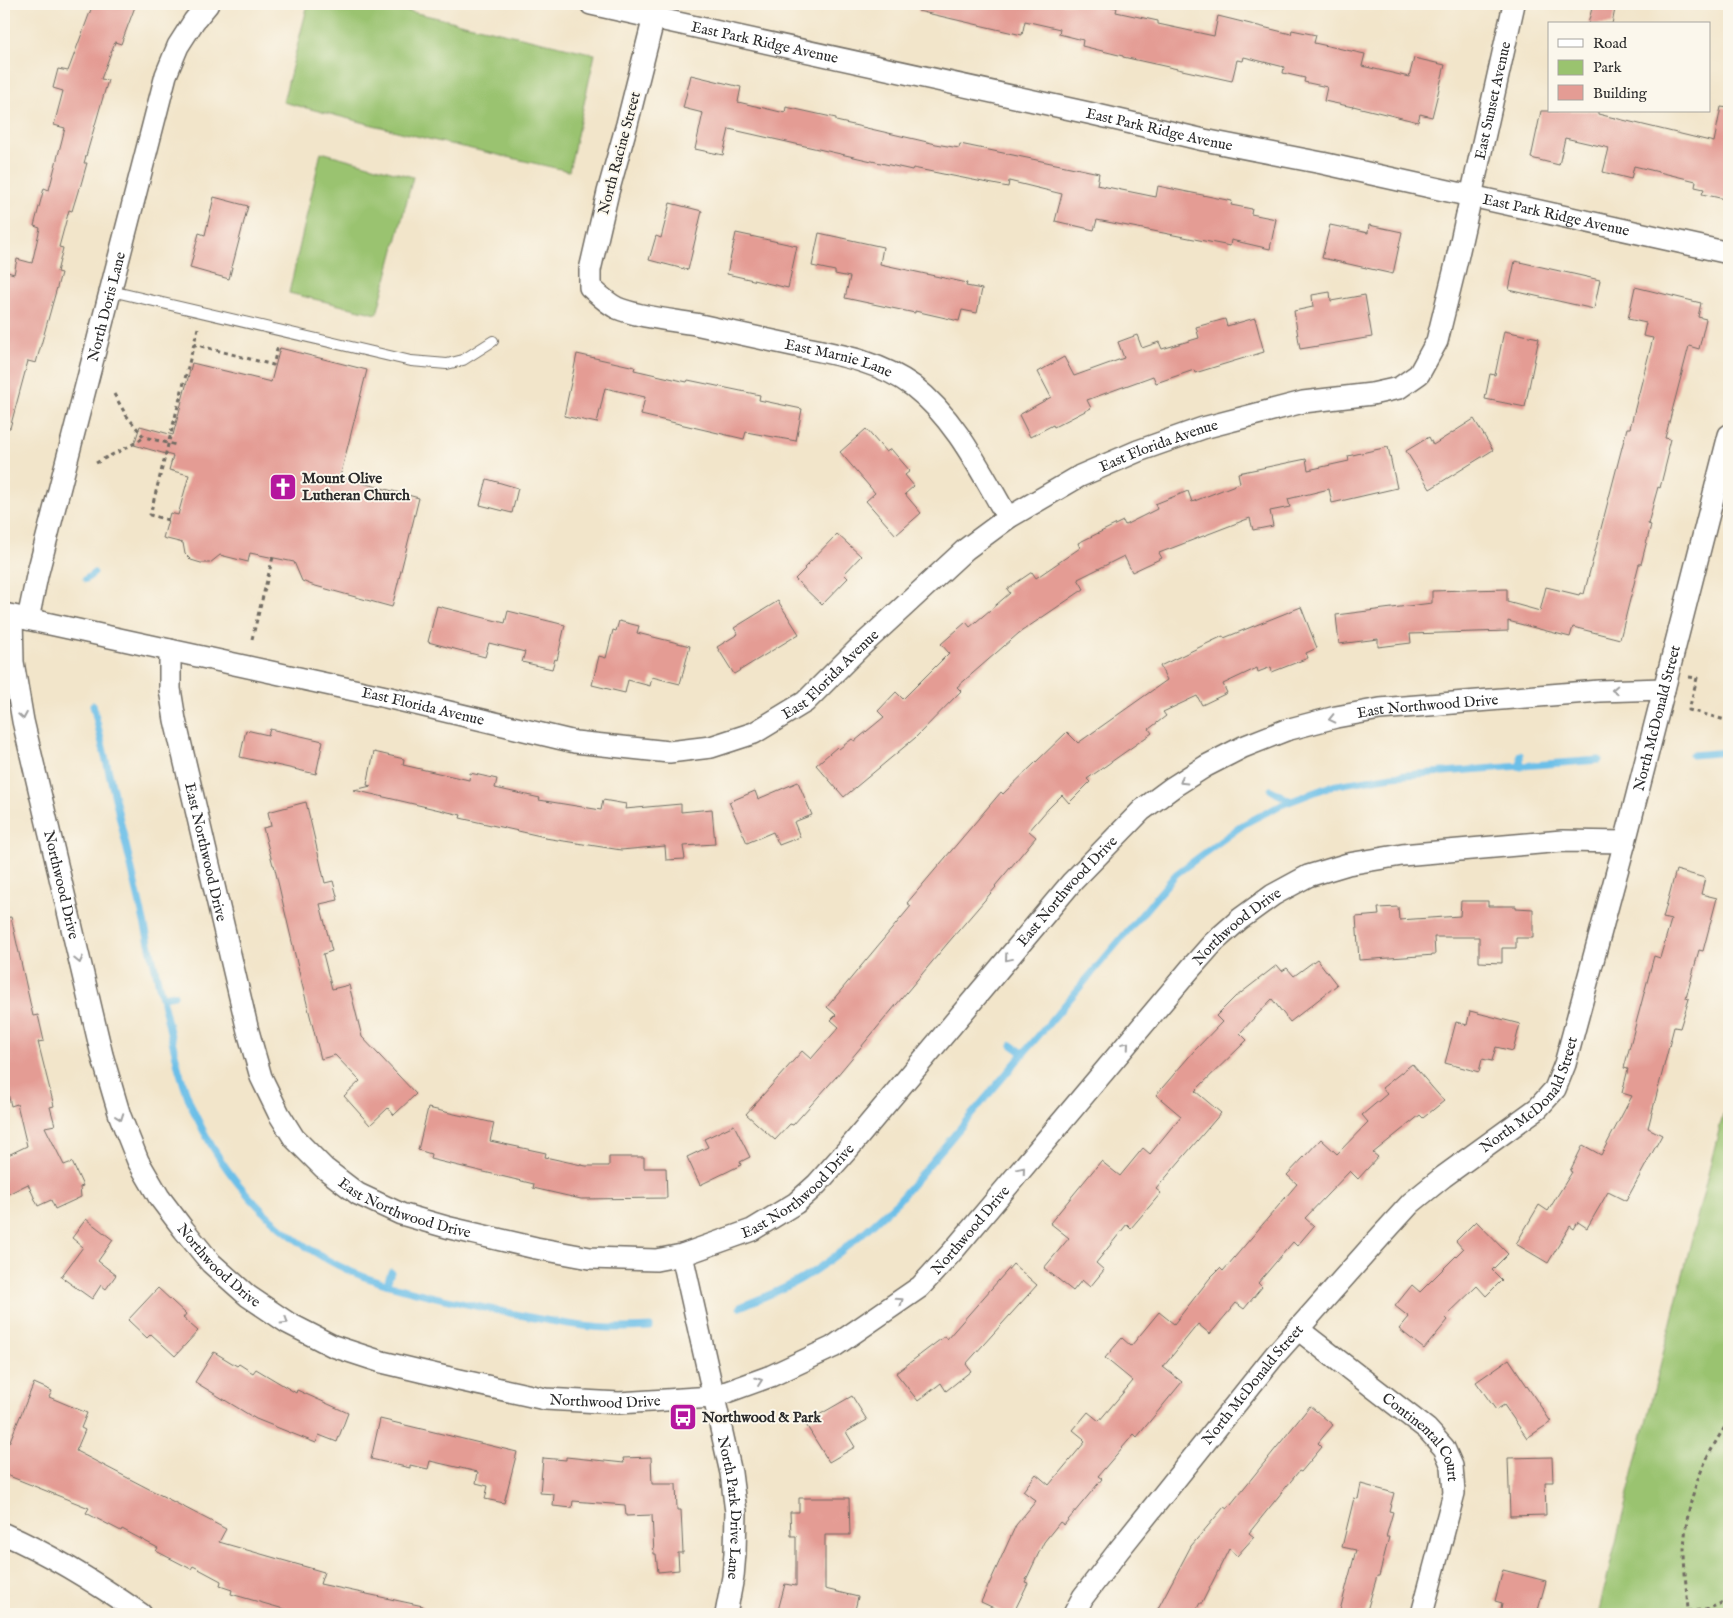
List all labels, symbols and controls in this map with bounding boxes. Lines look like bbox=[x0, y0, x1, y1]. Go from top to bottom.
street label: East Park Ridge Avenue bbox=[690, 17, 840, 68]
legend bbox=[1548, 22, 1710, 112]
text: Road bbox=[1593, 34, 1628, 53]
street label: East Sunset Avenue bbox=[1470, 40, 1515, 162]
text: Park bbox=[1593, 58, 1623, 77]
text: Building bbox=[1593, 84, 1648, 103]
street label: North Racine Street bbox=[594, 90, 645, 217]
street label: East Park Ridge Avenue bbox=[1084, 104, 1234, 155]
street label: East Park Ridge Avenue bbox=[1481, 190, 1631, 241]
street label: North Doris Lane bbox=[84, 250, 130, 364]
street label: East Marnie Lane bbox=[783, 335, 896, 382]
street label: East Florida Avenue bbox=[1096, 416, 1220, 477]
place label: Mount Olive Lutheran Church bbox=[302, 469, 411, 505]
church icon: Mount Olive Lutheran Church bbox=[268, 472, 298, 502]
street label: East Florida Avenue bbox=[778, 625, 883, 724]
street label: North McDonald Street bbox=[1629, 643, 1685, 793]
street label: East Florida Avenue bbox=[360, 683, 486, 730]
one-way arrow bbox=[1611, 685, 1619, 696]
street label: East Northwood Drive bbox=[1356, 690, 1499, 723]
one-way arrow bbox=[17, 712, 27, 721]
one-way arrow bbox=[1327, 713, 1336, 724]
one-way arrow bbox=[1179, 774, 1188, 784]
street label: East Northwood Drive bbox=[180, 781, 231, 923]
street label: Northwood Drive bbox=[39, 828, 83, 941]
street label: East Northwood Drive bbox=[1013, 832, 1122, 950]
street label: Northwood Drive bbox=[1189, 883, 1285, 970]
one-way arrow bbox=[1005, 953, 1014, 962]
one-way arrow bbox=[73, 955, 84, 964]
street label: North McDonald Street bbox=[1476, 1035, 1582, 1157]
one-way arrow bbox=[1120, 1042, 1129, 1051]
one-way arrow bbox=[114, 1112, 124, 1121]
street label: East Northwood Drive bbox=[739, 1140, 859, 1243]
one-way arrow bbox=[1016, 1166, 1025, 1175]
street label: East Northwood Drive bbox=[334, 1173, 473, 1243]
street label: Northwood Drive bbox=[927, 1182, 1014, 1279]
street label: Northwood Drive bbox=[173, 1220, 264, 1312]
one-way arrow bbox=[894, 1298, 904, 1307]
one-way arrow bbox=[280, 1314, 289, 1324]
street label: North McDonald Street bbox=[1198, 1321, 1308, 1449]
one-way arrow bbox=[754, 1376, 763, 1386]
street label: Continental Court bbox=[1378, 1389, 1462, 1482]
street label: Northwood Drive bbox=[549, 1390, 661, 1413]
bus stop icon: Northwood & Park bbox=[668, 1402, 698, 1432]
place label: Northwood & Park bbox=[701, 1408, 822, 1427]
street label: North Park Drive Lane bbox=[713, 1434, 745, 1580]

